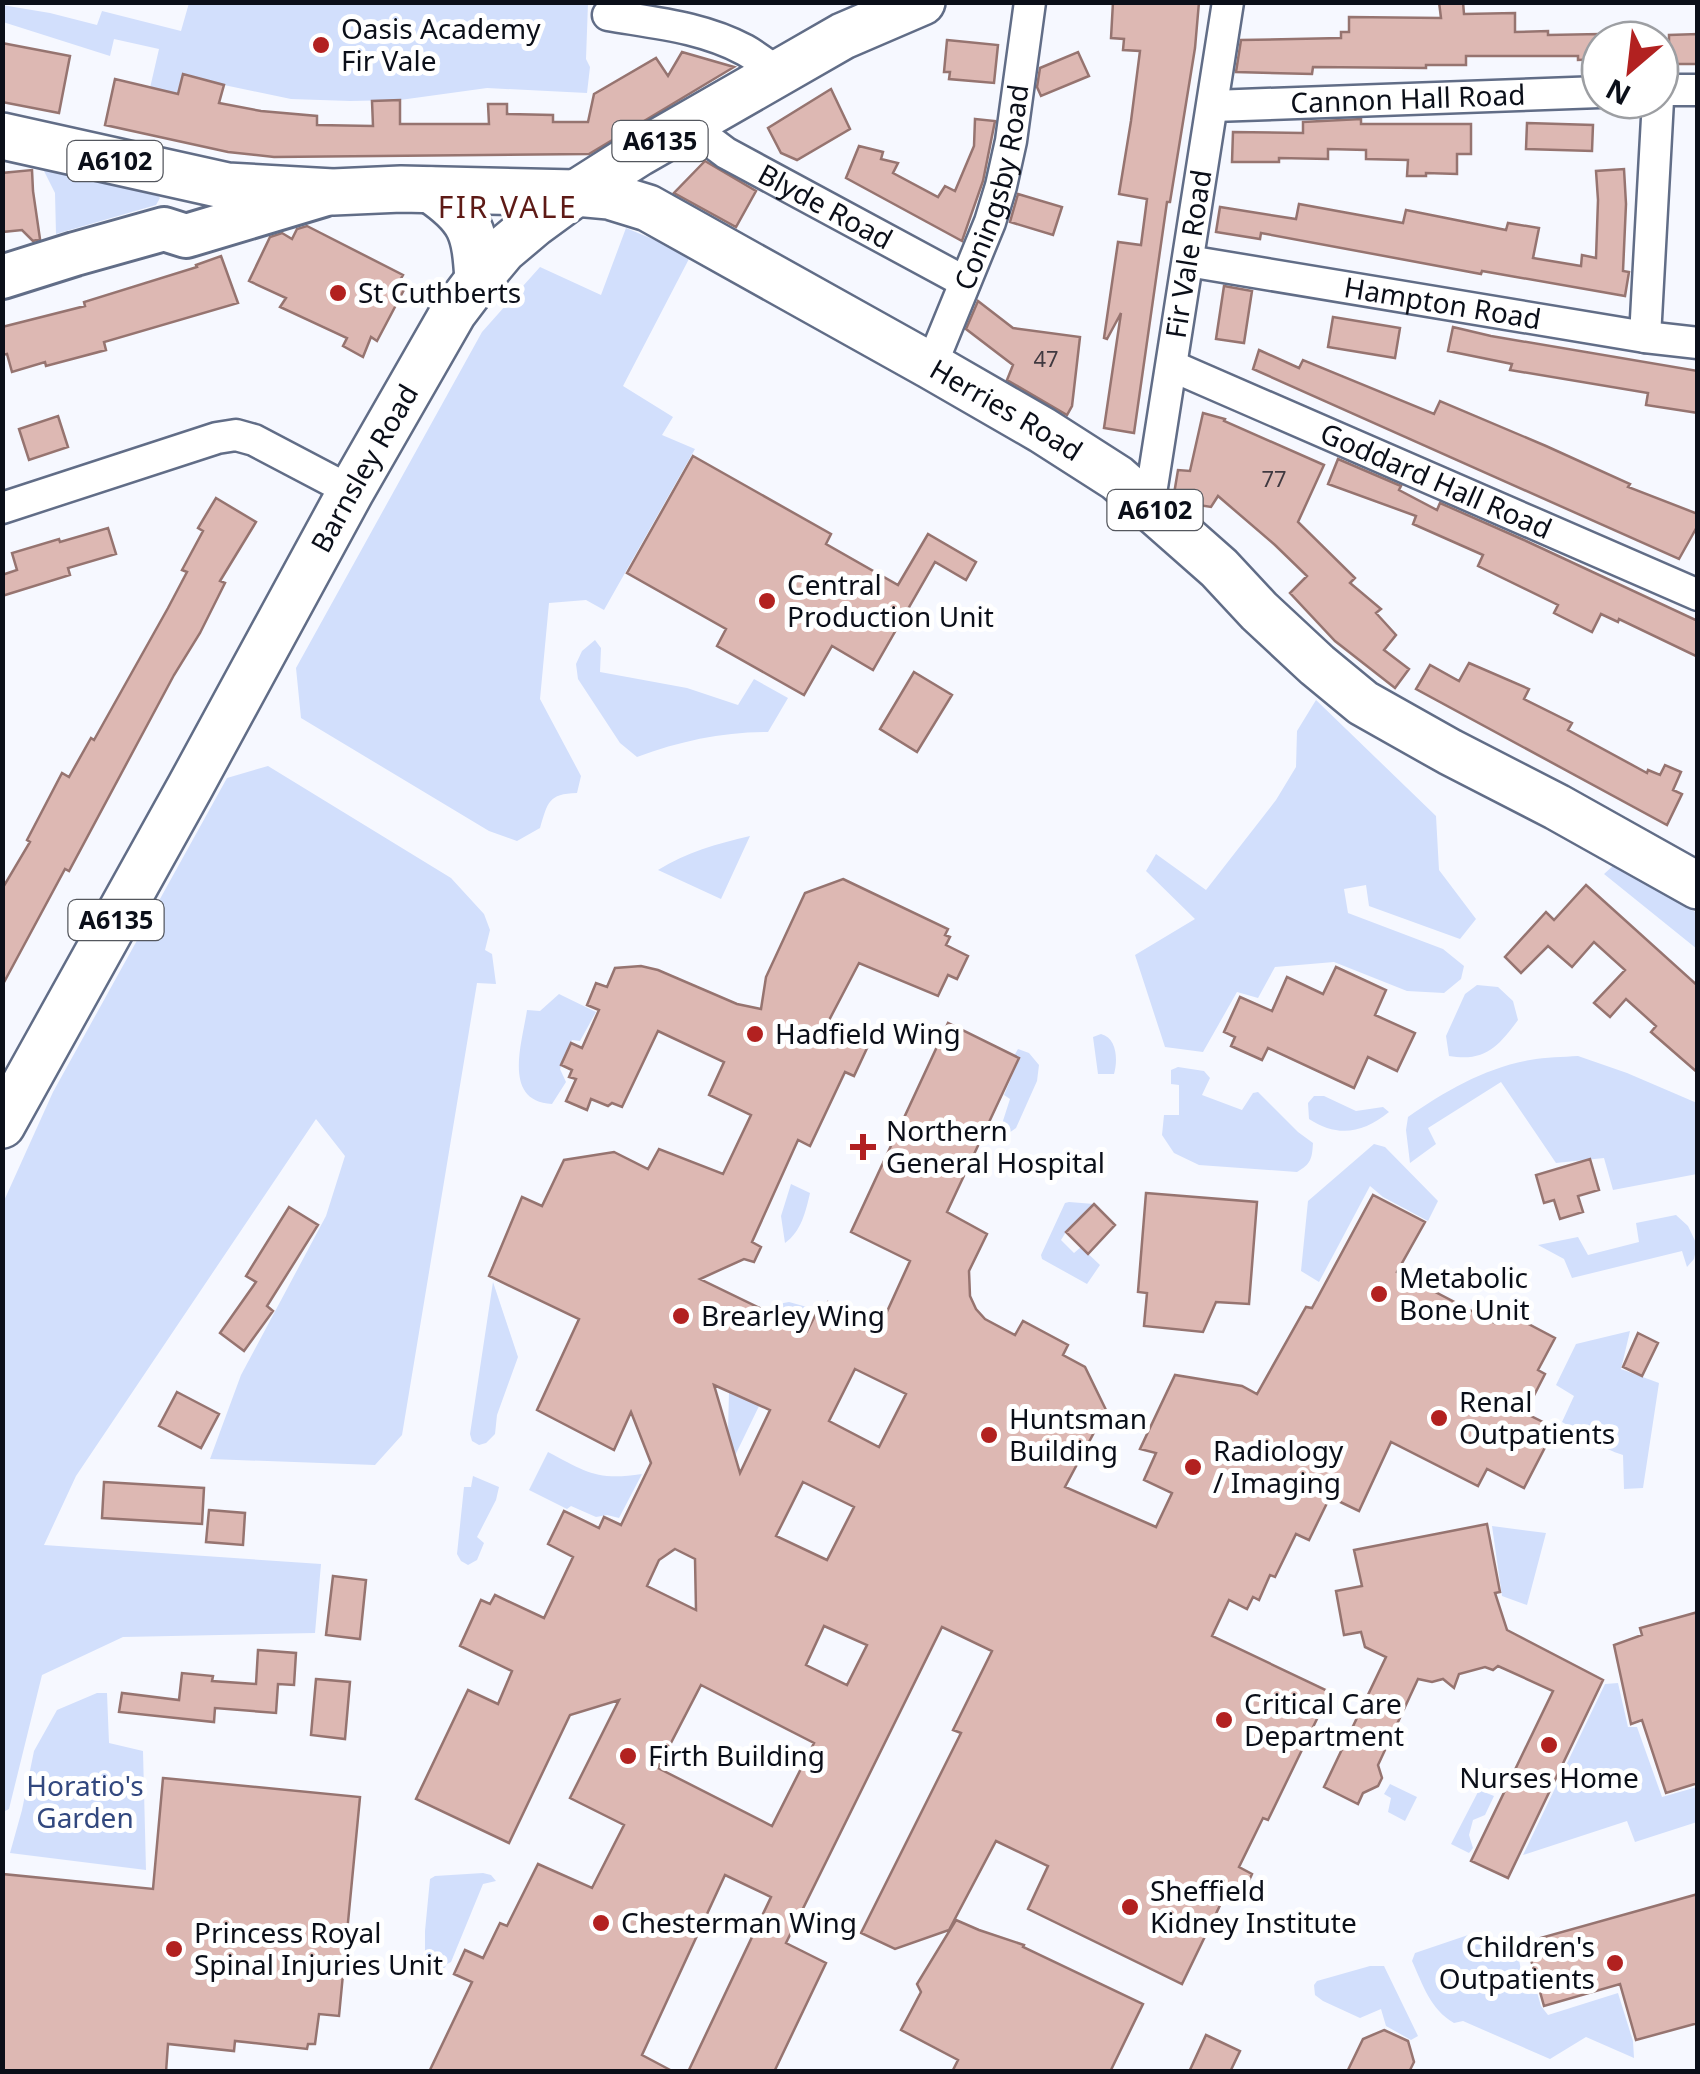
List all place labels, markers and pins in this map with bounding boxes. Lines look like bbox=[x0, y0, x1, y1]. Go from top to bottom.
place label: Oasis Academy Fir Vale bbox=[341, 9, 541, 79]
marker: Oasis Academy Fir Vale bbox=[310, 34, 332, 56]
place label: St Cuthberts bbox=[358, 273, 521, 311]
marker: St Cuthberts bbox=[327, 282, 349, 304]
place label: Central Production Unit bbox=[787, 565, 994, 635]
marker: Central Production Unit bbox=[756, 590, 778, 612]
place label: Hadfield Wing bbox=[775, 1014, 961, 1052]
marker: Hadfield Wing bbox=[744, 1023, 766, 1045]
place label: Northern General Hospital bbox=[886, 1111, 1105, 1181]
marker: Northern General Hospital bbox=[850, 1134, 876, 1160]
place label: Metabolic Bone Unit bbox=[1399, 1258, 1530, 1328]
marker: Metabolic Bone Unit bbox=[1368, 1283, 1390, 1305]
place label: Brearley Wing bbox=[701, 1296, 885, 1334]
marker: Brearley Wing bbox=[670, 1305, 692, 1327]
place label: Renal Outpatients bbox=[1459, 1382, 1615, 1452]
place label: Huntsman Building bbox=[1009, 1399, 1147, 1469]
marker: Renal Outpatients bbox=[1428, 1407, 1450, 1429]
marker: Huntsman Building bbox=[978, 1424, 1000, 1446]
place label: Radiology / Imaging bbox=[1213, 1431, 1344, 1501]
marker: Radiology / Imaging bbox=[1182, 1456, 1204, 1478]
place label: Critical Care Department bbox=[1244, 1684, 1404, 1754]
marker: Critical Care Department bbox=[1213, 1709, 1235, 1731]
marker: Nurses Home bbox=[1538, 1734, 1560, 1756]
place label: Firth Building bbox=[648, 1736, 825, 1774]
marker: Firth Building bbox=[617, 1745, 639, 1767]
place label: Nurses Home bbox=[1459, 1758, 1639, 1796]
place label: Sheffield Kidney Institute bbox=[1150, 1871, 1357, 1941]
marker: Sheffield Kidney Institute bbox=[1119, 1896, 1141, 1918]
place label: Chesterman Wing bbox=[621, 1903, 857, 1941]
marker: Chesterman Wing bbox=[590, 1912, 612, 1934]
place label: Princess Royal Spinal Injuries Unit bbox=[194, 1913, 443, 1983]
place label: Children's Outpatients bbox=[1439, 1927, 1595, 1997]
marker: Princess Royal Spinal Injuries Unit bbox=[163, 1938, 185, 1960]
marker: Children's Outpatients bbox=[1604, 1952, 1626, 1974]

